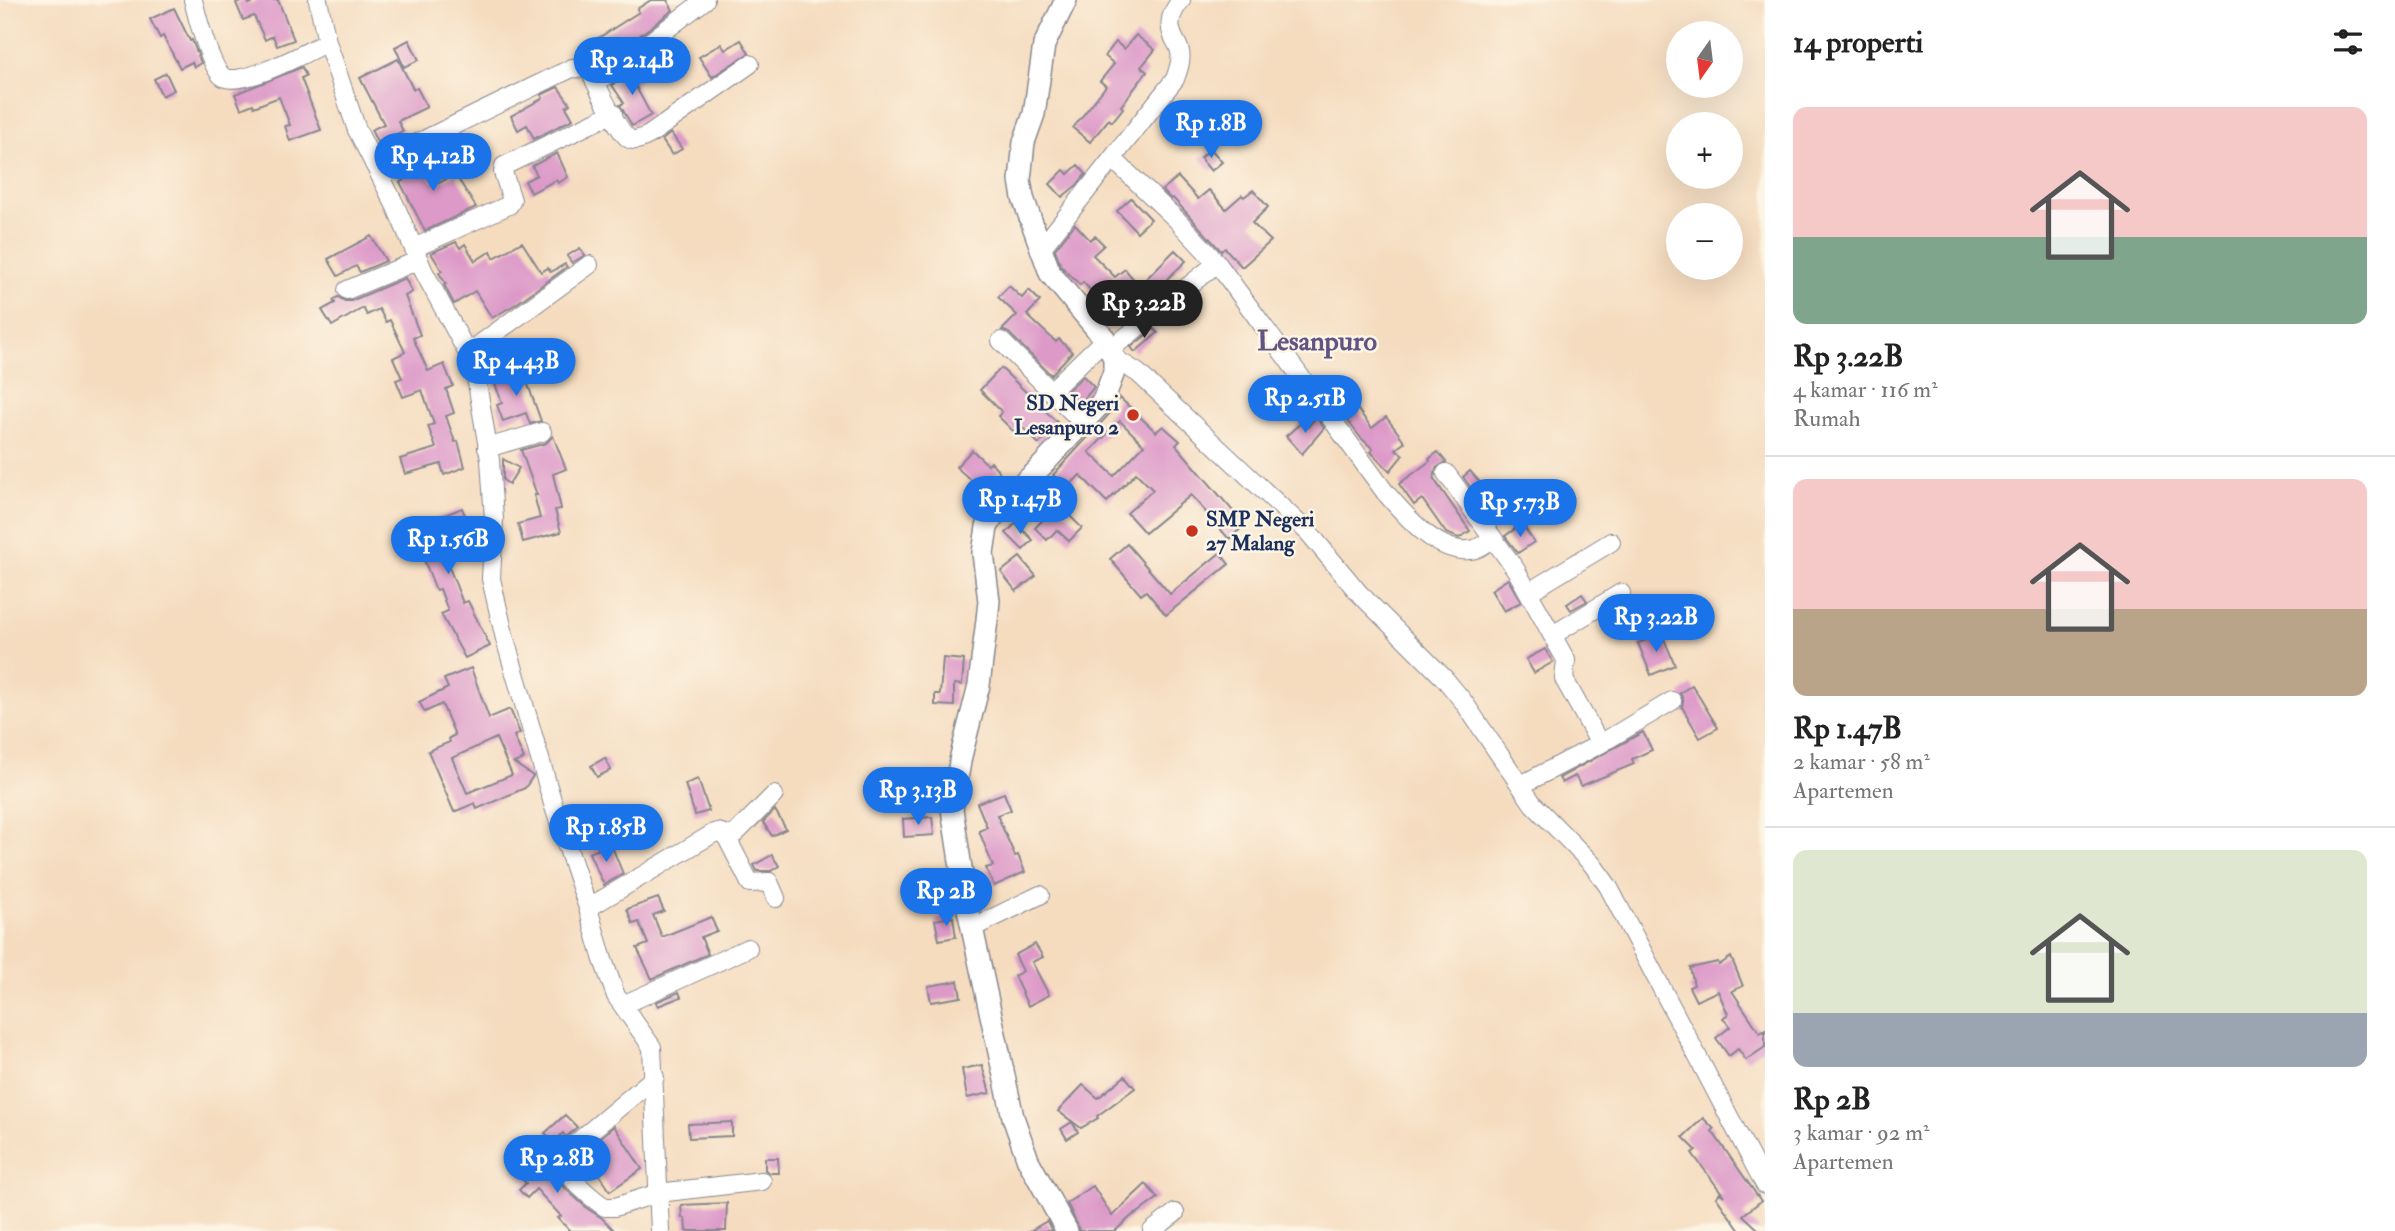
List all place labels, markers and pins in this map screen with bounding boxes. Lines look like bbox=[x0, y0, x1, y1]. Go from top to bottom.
pin: Rp 2.14B bbox=[560, 38, 704, 97]
pin: Rp 1.8B bbox=[1146, 100, 1276, 160]
pin: Rp 4.12B bbox=[361, 134, 505, 193]
pin: Rp 3.22B bbox=[1072, 280, 1216, 340]
pin: Rp 4.43B bbox=[444, 338, 588, 398]
pin: Rp 2.51B bbox=[1233, 376, 1377, 435]
place label: SD Negeri Lesanpuro 2 bbox=[1014, 390, 1119, 441]
marker: SD Negeri Lesanpuro 2 bbox=[1125, 407, 1141, 423]
pin: Rp 1.47B bbox=[948, 476, 1092, 536]
pin: Rp 5.73B bbox=[1448, 480, 1592, 539]
place label: SMP Negeri 27 Malang bbox=[1206, 506, 1315, 557]
pin: Rp 1.56B bbox=[376, 516, 520, 576]
marker: SMP Negeri 27 Malang bbox=[1184, 523, 1200, 539]
pin: Rp 3.22B bbox=[1584, 594, 1728, 654]
pin: Rp 3.13B bbox=[846, 768, 990, 827]
pin: Rp 1.85B bbox=[534, 804, 678, 864]
pin: Rp 2B bbox=[897, 869, 995, 928]
pin: Rp 2.8B bbox=[492, 1136, 622, 1195]

